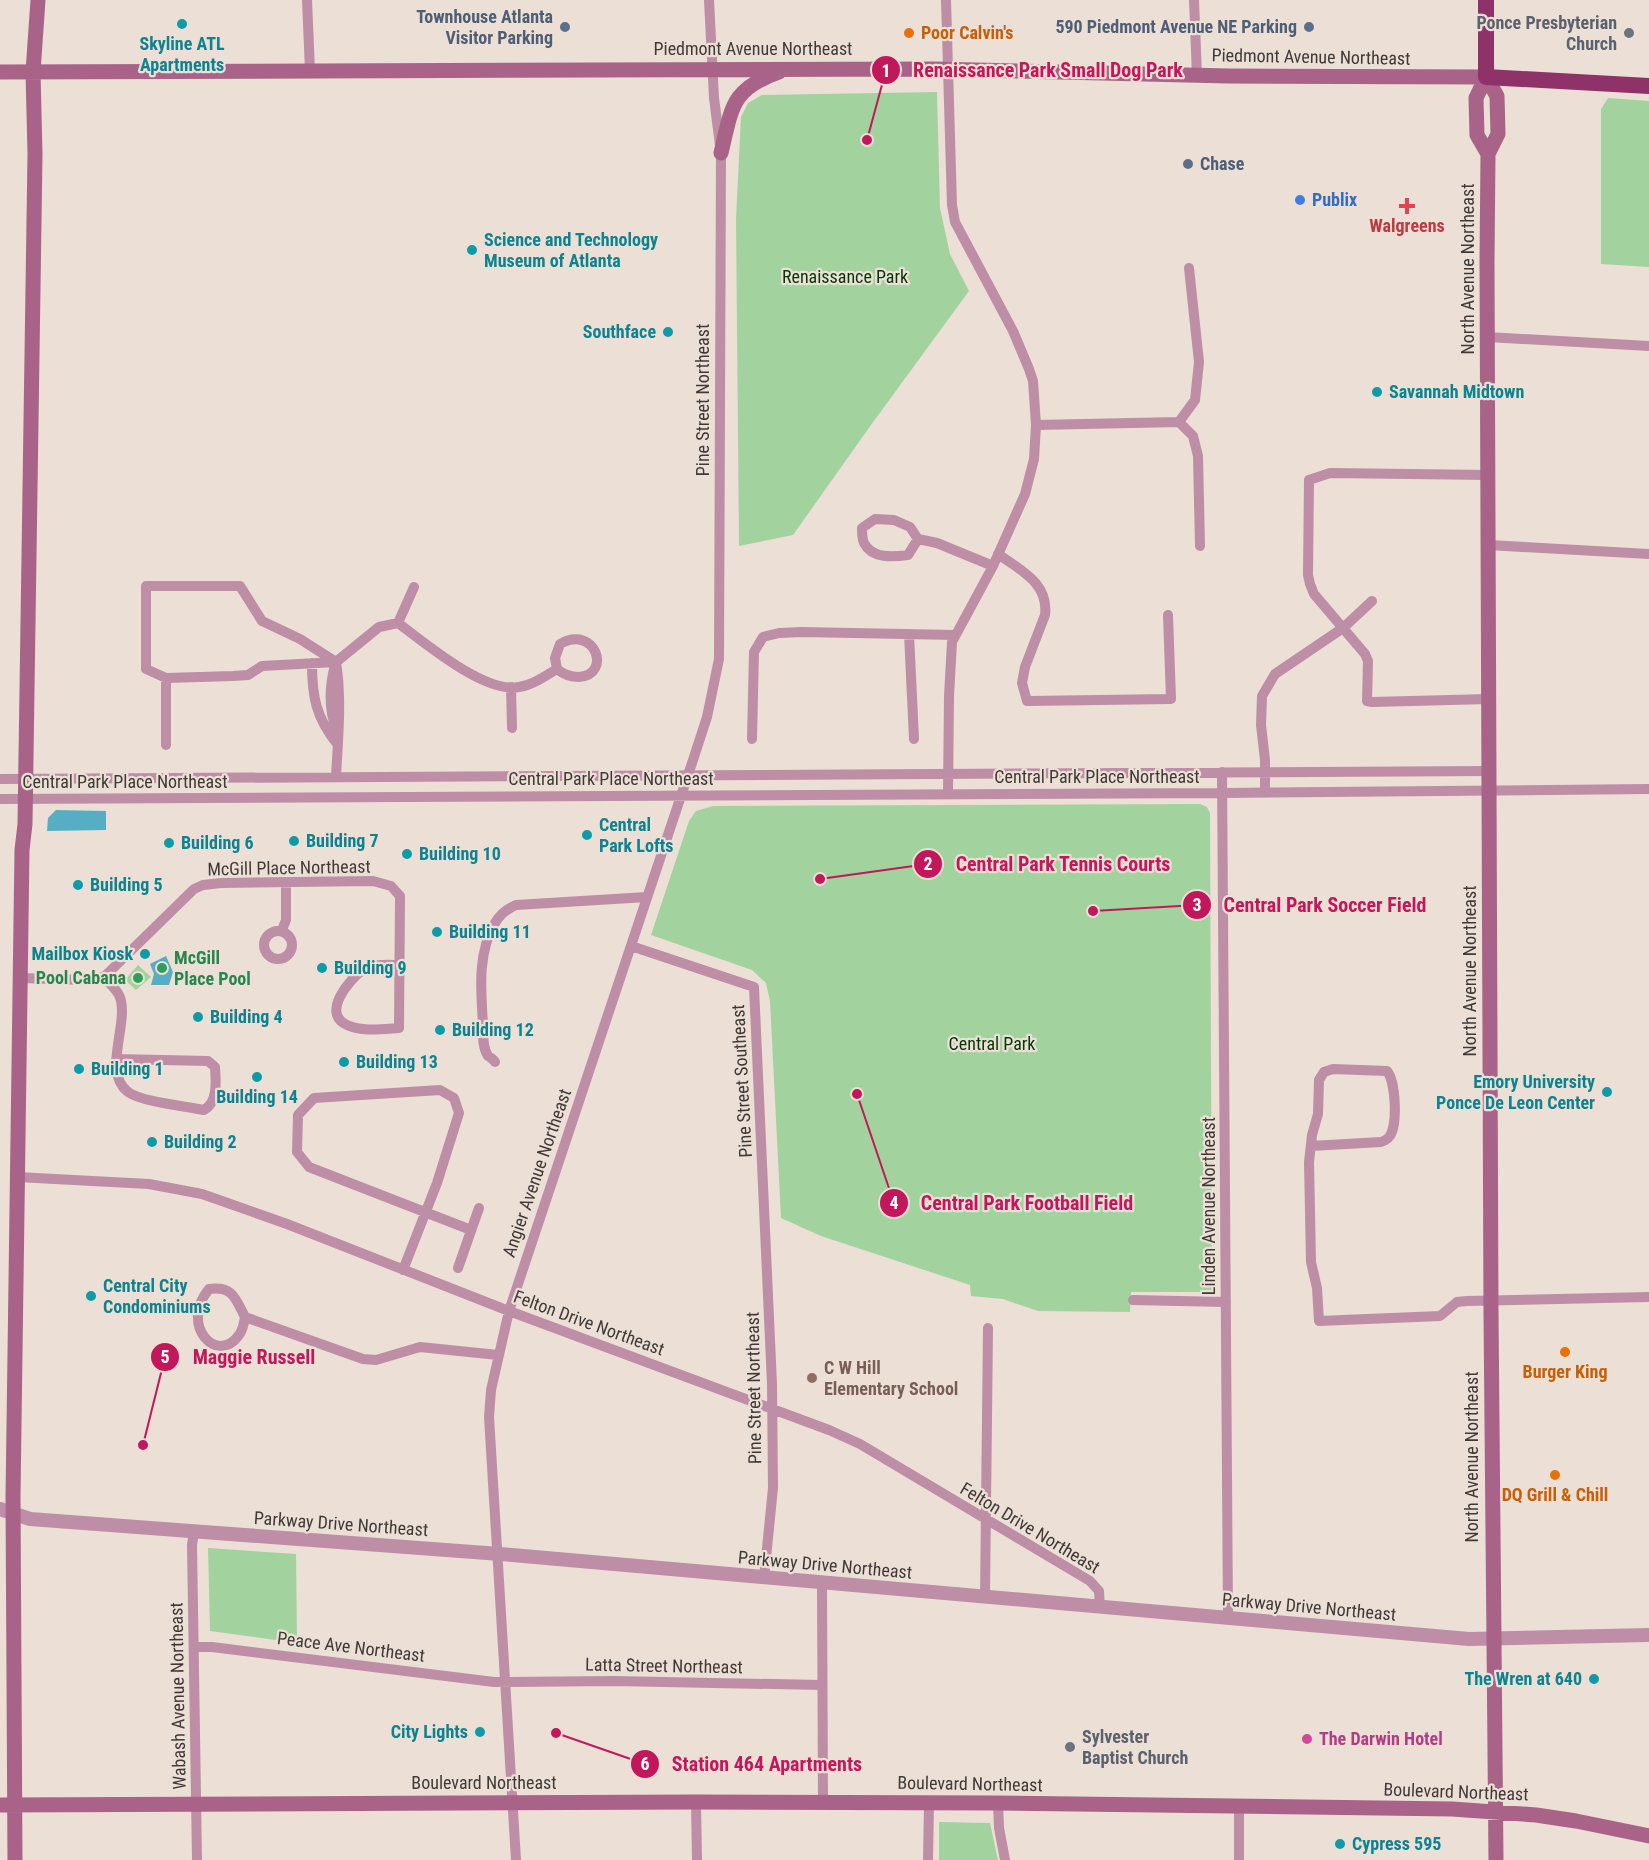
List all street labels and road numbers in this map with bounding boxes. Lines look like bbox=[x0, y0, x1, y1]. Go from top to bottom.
street label: Piedmont Avenue Northeast bbox=[654, 38, 852, 59]
street label: Piedmont Avenue Northeast bbox=[1211, 44, 1411, 69]
street label: North Avenue Northeast bbox=[1457, 184, 1478, 354]
street label: Pine Street Northeast bbox=[692, 324, 713, 476]
street label: Central Park Place Northeast bbox=[994, 766, 1200, 787]
street label: Central Park Place Northeast bbox=[508, 768, 714, 789]
street label: Central Park Place Northeast bbox=[22, 771, 228, 792]
street label: McGill Place Northeast bbox=[207, 856, 371, 879]
street label: North Avenue Northeast bbox=[1459, 886, 1480, 1056]
street label: Pine Street Southeast bbox=[727, 1004, 756, 1158]
street label: Angier Avenue Northeast bbox=[498, 1086, 575, 1260]
street label: Linden Avenue Northeast bbox=[1198, 1117, 1219, 1295]
street label: Felton Drive Northeast bbox=[511, 1285, 667, 1360]
street label: Pine Street Northeast bbox=[742, 1312, 765, 1464]
street label: North Avenue Northeast bbox=[1461, 1372, 1482, 1542]
street label: Felton Drive Northeast bbox=[957, 1478, 1104, 1577]
street label: Parkway Drive Northeast bbox=[253, 1507, 429, 1540]
street label: Parkway Drive Northeast bbox=[737, 1546, 913, 1583]
street label: Parkway Drive Northeast bbox=[1221, 1588, 1397, 1625]
street label: Wabash Avenue Northeast bbox=[165, 1602, 190, 1790]
street label: Peace Ave Northeast bbox=[276, 1627, 426, 1666]
street label: Latta Street Northeast bbox=[585, 1654, 743, 1677]
street label: Boulevard Northeast bbox=[411, 1772, 557, 1793]
street label: Boulevard Northeast bbox=[897, 1772, 1043, 1795]
street label: Boulevard Northeast bbox=[1383, 1778, 1529, 1805]

